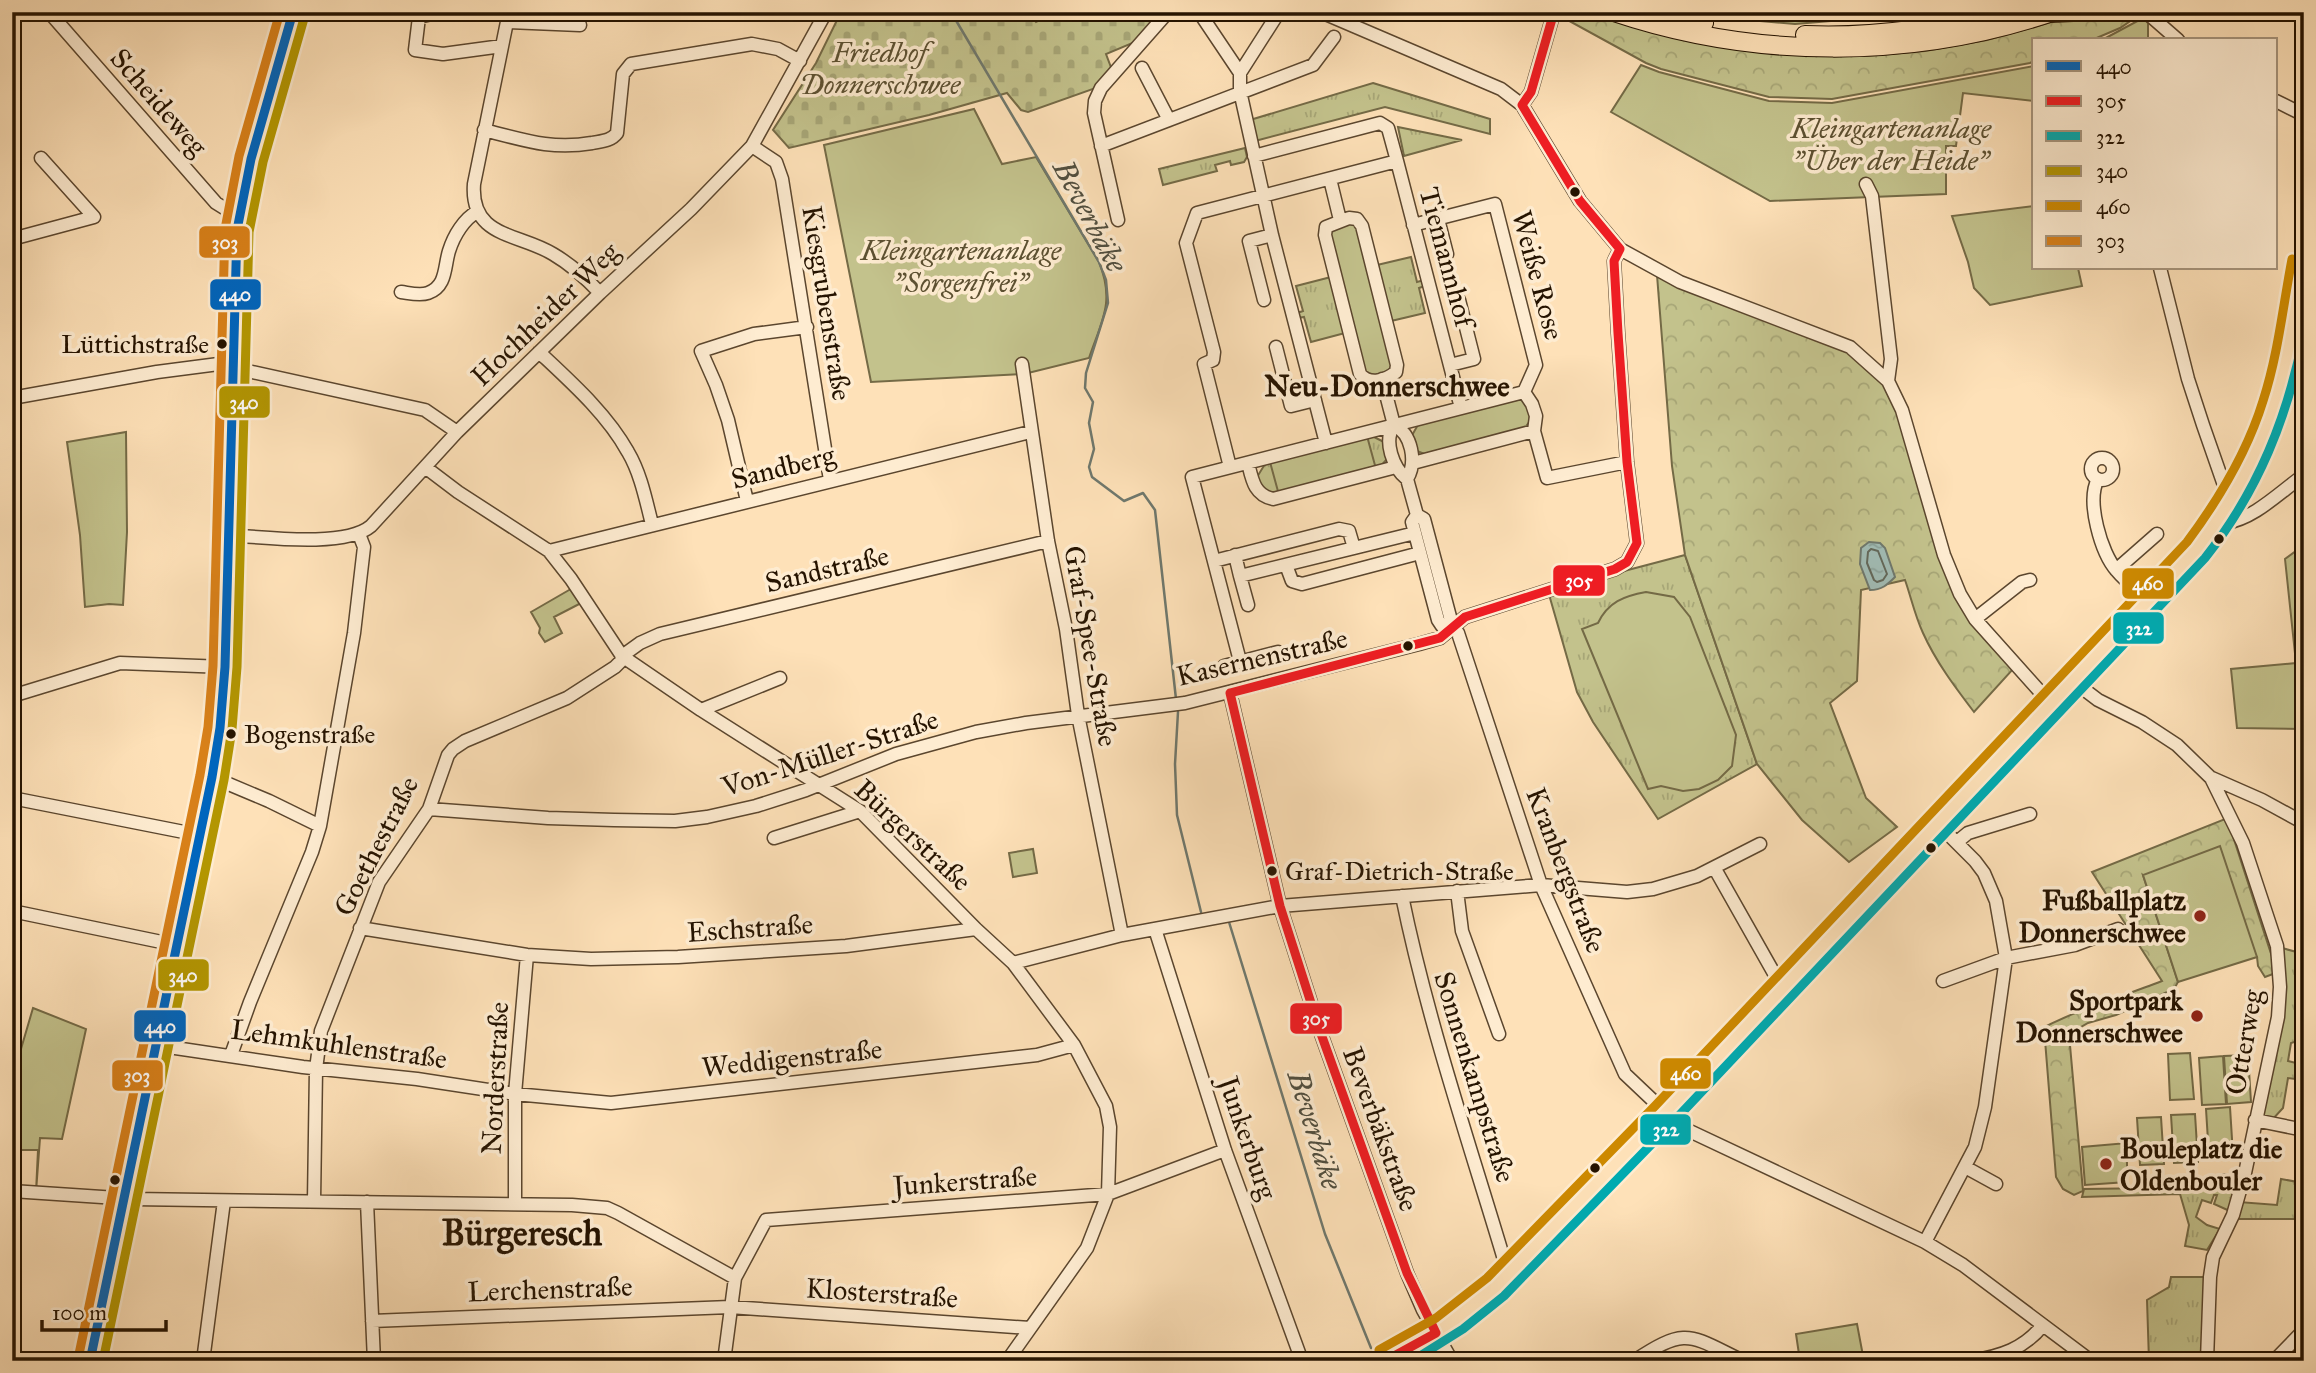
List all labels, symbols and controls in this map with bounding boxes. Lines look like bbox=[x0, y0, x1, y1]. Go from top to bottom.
park label: Friedhof Donnerschwee bbox=[800, 35, 961, 102]
legend bbox=[2032, 38, 2278, 270]
street label: Scheideweg bbox=[103, 41, 216, 164]
text: 440 bbox=[2096, 54, 2132, 80]
text: 305 bbox=[2096, 88, 2127, 114]
park label: Kleingartenanlage "Über der Heide" bbox=[1789, 111, 1992, 178]
text: 322 bbox=[2096, 124, 2126, 150]
water label: Beverbäke bbox=[1044, 152, 1135, 279]
text: 340 bbox=[2096, 158, 2128, 184]
street label: Tiemannhof bbox=[1412, 183, 1484, 335]
unlabelled marker bbox=[1568, 185, 1582, 199]
text: 460 bbox=[2096, 194, 2131, 220]
street label: Kiesgrubenstraße bbox=[794, 203, 860, 403]
street label: Weiße Rose bbox=[1504, 206, 1572, 344]
line badge: 303 bbox=[198, 225, 251, 259]
text: 303 bbox=[2096, 228, 2125, 254]
text: 303 bbox=[212, 231, 238, 255]
park label: Kleingartenanlage "Sorgenfrei" bbox=[859, 233, 1062, 300]
street label: Hochheider Weg bbox=[464, 234, 627, 394]
line badge: 440 bbox=[209, 278, 262, 311]
text: 440 bbox=[219, 283, 251, 307]
place label: Lüttichstraße bbox=[61, 328, 209, 360]
marker: Lüttichstraße bbox=[215, 337, 229, 351]
district label: Neu-Donnerschwee bbox=[1264, 368, 1510, 404]
line badge: 340 bbox=[218, 385, 271, 419]
text: 340 bbox=[229, 391, 259, 415]
street label: Sandberg bbox=[727, 437, 840, 497]
unlabelled marker bbox=[2212, 532, 2226, 546]
street label: Sandstraße bbox=[762, 538, 892, 600]
street label: Graf-Spee-Straße bbox=[1056, 543, 1126, 749]
line badge: 305 bbox=[1552, 564, 1606, 597]
line badge: 460 bbox=[2121, 567, 2175, 600]
text: 305 bbox=[1565, 569, 1593, 593]
text: 460 bbox=[2132, 572, 2164, 596]
line badge: 322 bbox=[2112, 611, 2165, 645]
text: 322 bbox=[2126, 617, 2153, 641]
street label: Kasernenstraße bbox=[1173, 620, 1351, 694]
unlabelled marker bbox=[1401, 639, 1415, 653]
street label: Von-Müller-Straße bbox=[717, 702, 943, 805]
place label: Bogenstraße bbox=[244, 718, 375, 750]
marker: Bogenstraße bbox=[224, 727, 238, 741]
street label: Goethestraße bbox=[326, 770, 426, 922]
street label: Bürgerstraße bbox=[847, 772, 979, 898]
street label: Kranbergstraße bbox=[1518, 782, 1614, 958]
unlabelled marker bbox=[1924, 841, 1938, 855]
place label: Graf-Dietrich-Straße bbox=[1285, 855, 1514, 887]
marker: Graf-Dietrich-Straße bbox=[1265, 864, 1279, 878]
place label: Fußballplatz Donnerschwee bbox=[2018, 883, 2186, 950]
street label: Eschstraße bbox=[686, 906, 814, 950]
marker: Fußballplatz Donnerschwee bbox=[2192, 908, 2208, 924]
line badge: 340 bbox=[157, 958, 210, 992]
text: 340 bbox=[168, 964, 198, 988]
street label: Sonnenkampstraße bbox=[1426, 967, 1524, 1187]
place label: Sportpark Donnerschwee bbox=[2015, 983, 2184, 1050]
street label: Otterweg bbox=[2218, 986, 2271, 1097]
street label: Norderstraße bbox=[474, 1001, 516, 1155]
line badge: 305 bbox=[1289, 1002, 1343, 1035]
text: 305 bbox=[1302, 1007, 1330, 1031]
marker: Sportpark Donnerschwee bbox=[2189, 1008, 2205, 1024]
line badge: 440 bbox=[133, 1009, 187, 1043]
street label: Lehmkuhlenstraße bbox=[229, 1012, 449, 1076]
text: 440 bbox=[144, 1015, 176, 1039]
street label: Weddigenstraße bbox=[700, 1031, 884, 1085]
street label: Beverbäkstraße bbox=[1335, 1042, 1427, 1216]
line badge: 460 bbox=[1659, 1057, 1712, 1090]
line badge: 303 bbox=[111, 1059, 164, 1092]
text: 460 bbox=[1670, 1062, 1702, 1086]
text: 303 bbox=[124, 1064, 150, 1088]
water label: Beverbäke bbox=[1279, 1064, 1350, 1195]
street label: Junkerburg bbox=[1210, 1069, 1286, 1205]
line badge: 322 bbox=[1639, 1113, 1692, 1146]
text: 322 bbox=[1653, 1118, 1680, 1142]
place label: Bouleplatz die Oldenbouler bbox=[2120, 1131, 2283, 1198]
marker: Bouleplatz die Oldenbouler bbox=[2098, 1156, 2114, 1172]
street label: Junkerstraße bbox=[889, 1159, 1038, 1204]
unlabelled marker bbox=[1588, 1161, 1602, 1175]
unlabelled marker bbox=[108, 1173, 122, 1187]
district label: Bürgeresch bbox=[442, 1212, 603, 1255]
street label: Lerchenstraße bbox=[467, 1269, 633, 1309]
street label: Klosterstraße bbox=[805, 1270, 959, 1316]
scale bar bbox=[42, 1289, 166, 1333]
text: 100 m bbox=[52, 1300, 107, 1326]

